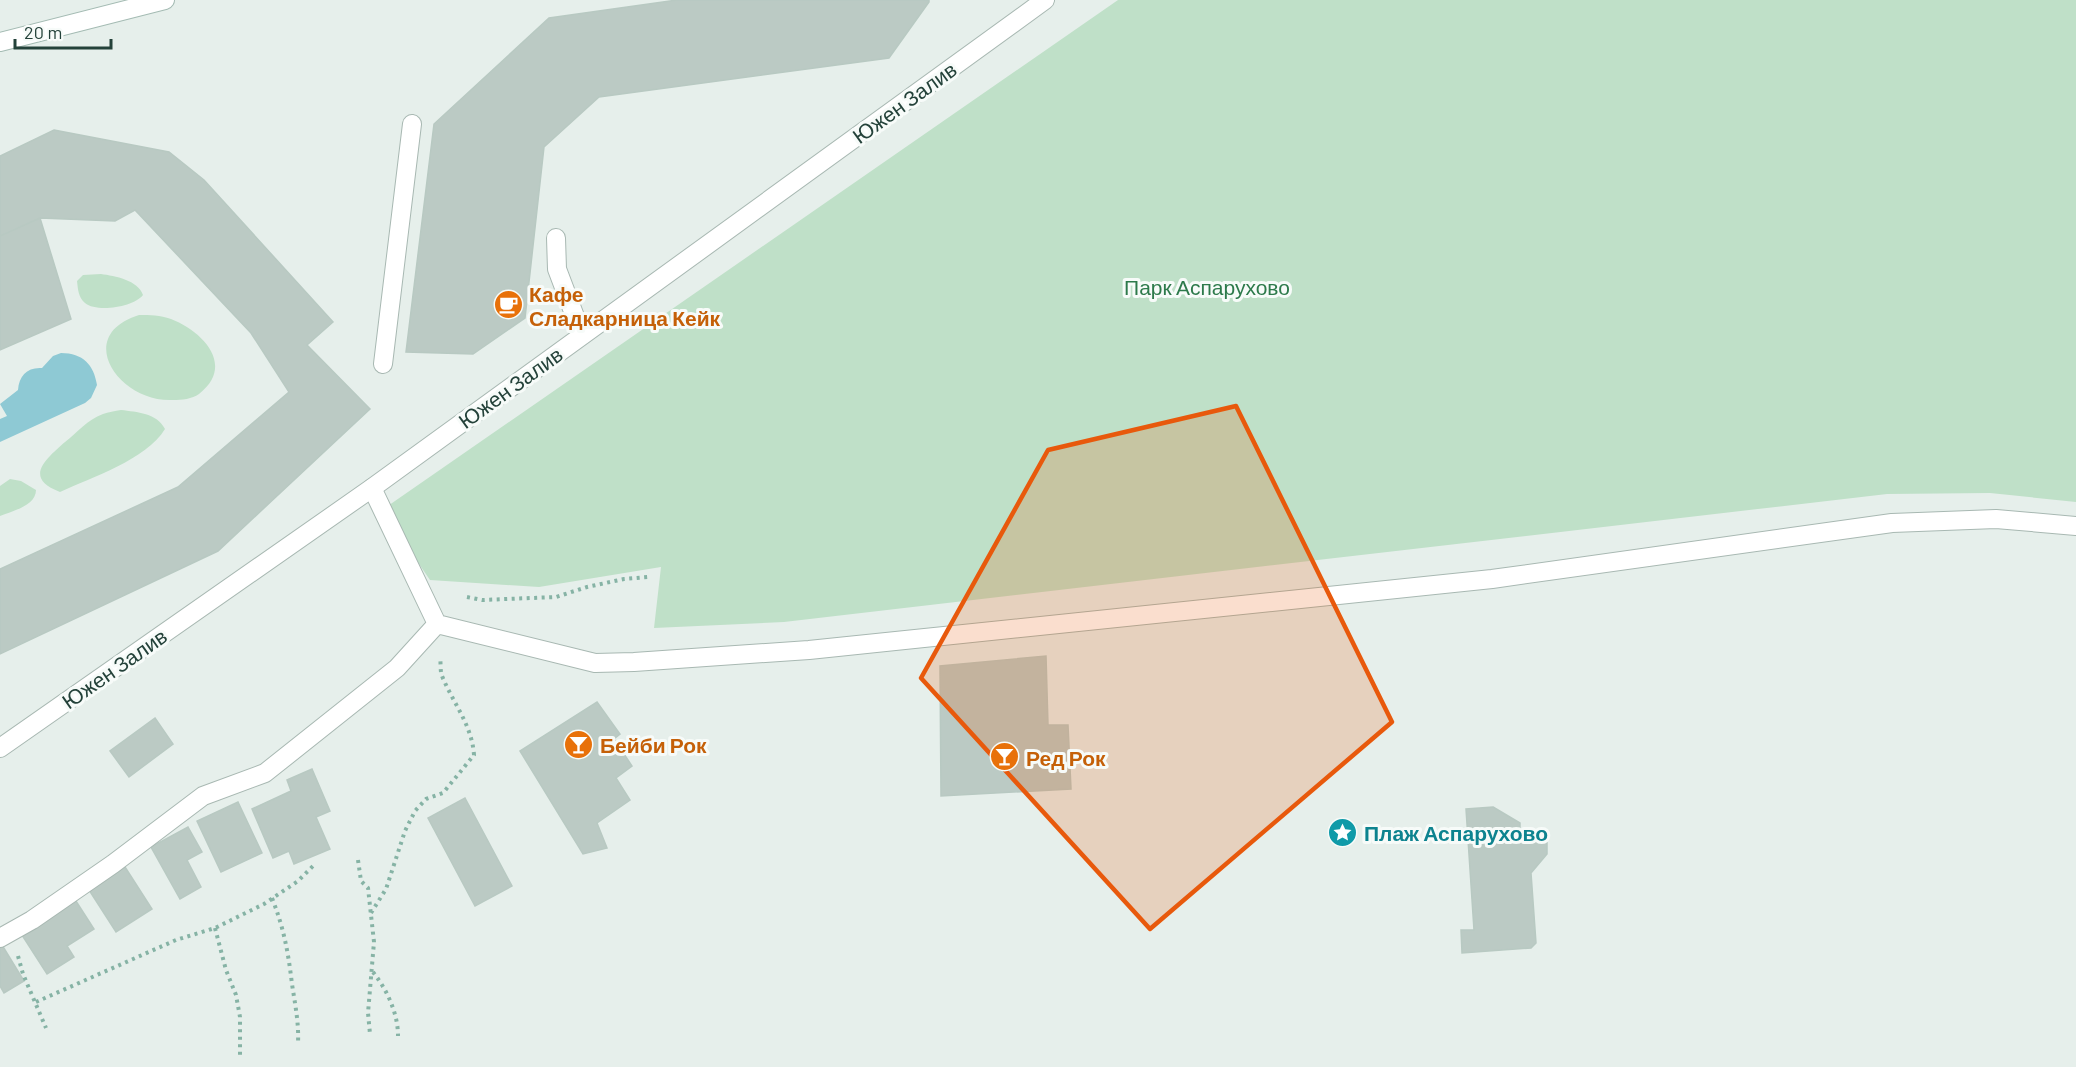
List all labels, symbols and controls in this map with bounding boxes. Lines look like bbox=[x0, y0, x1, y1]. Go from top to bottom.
scale bar bbox=[15, 12, 111, 50]
text: 20 m bbox=[24, 21, 62, 43]
street label: Южен Залив bbox=[847, 56, 961, 148]
park label: Парк Аспарухово bbox=[1124, 274, 1290, 299]
place label: Кафе Сладкарница Кейк bbox=[529, 281, 721, 330]
cafe icon: Кафе Сладкарница Кейк bbox=[492, 289, 524, 321]
street label: Южен Залив bbox=[453, 341, 567, 433]
street label: Южен Залив bbox=[57, 623, 171, 713]
bar icon: Бейби Рок bbox=[563, 728, 595, 760]
place label: Бейби Рок bbox=[600, 732, 707, 757]
bar icon: Ред Рок bbox=[989, 741, 1021, 773]
place label: Ред Рок bbox=[1026, 745, 1106, 770]
place icon: Плаж Аспарухово bbox=[1327, 816, 1359, 848]
place label: Плаж Аспарухово bbox=[1364, 820, 1548, 845]

